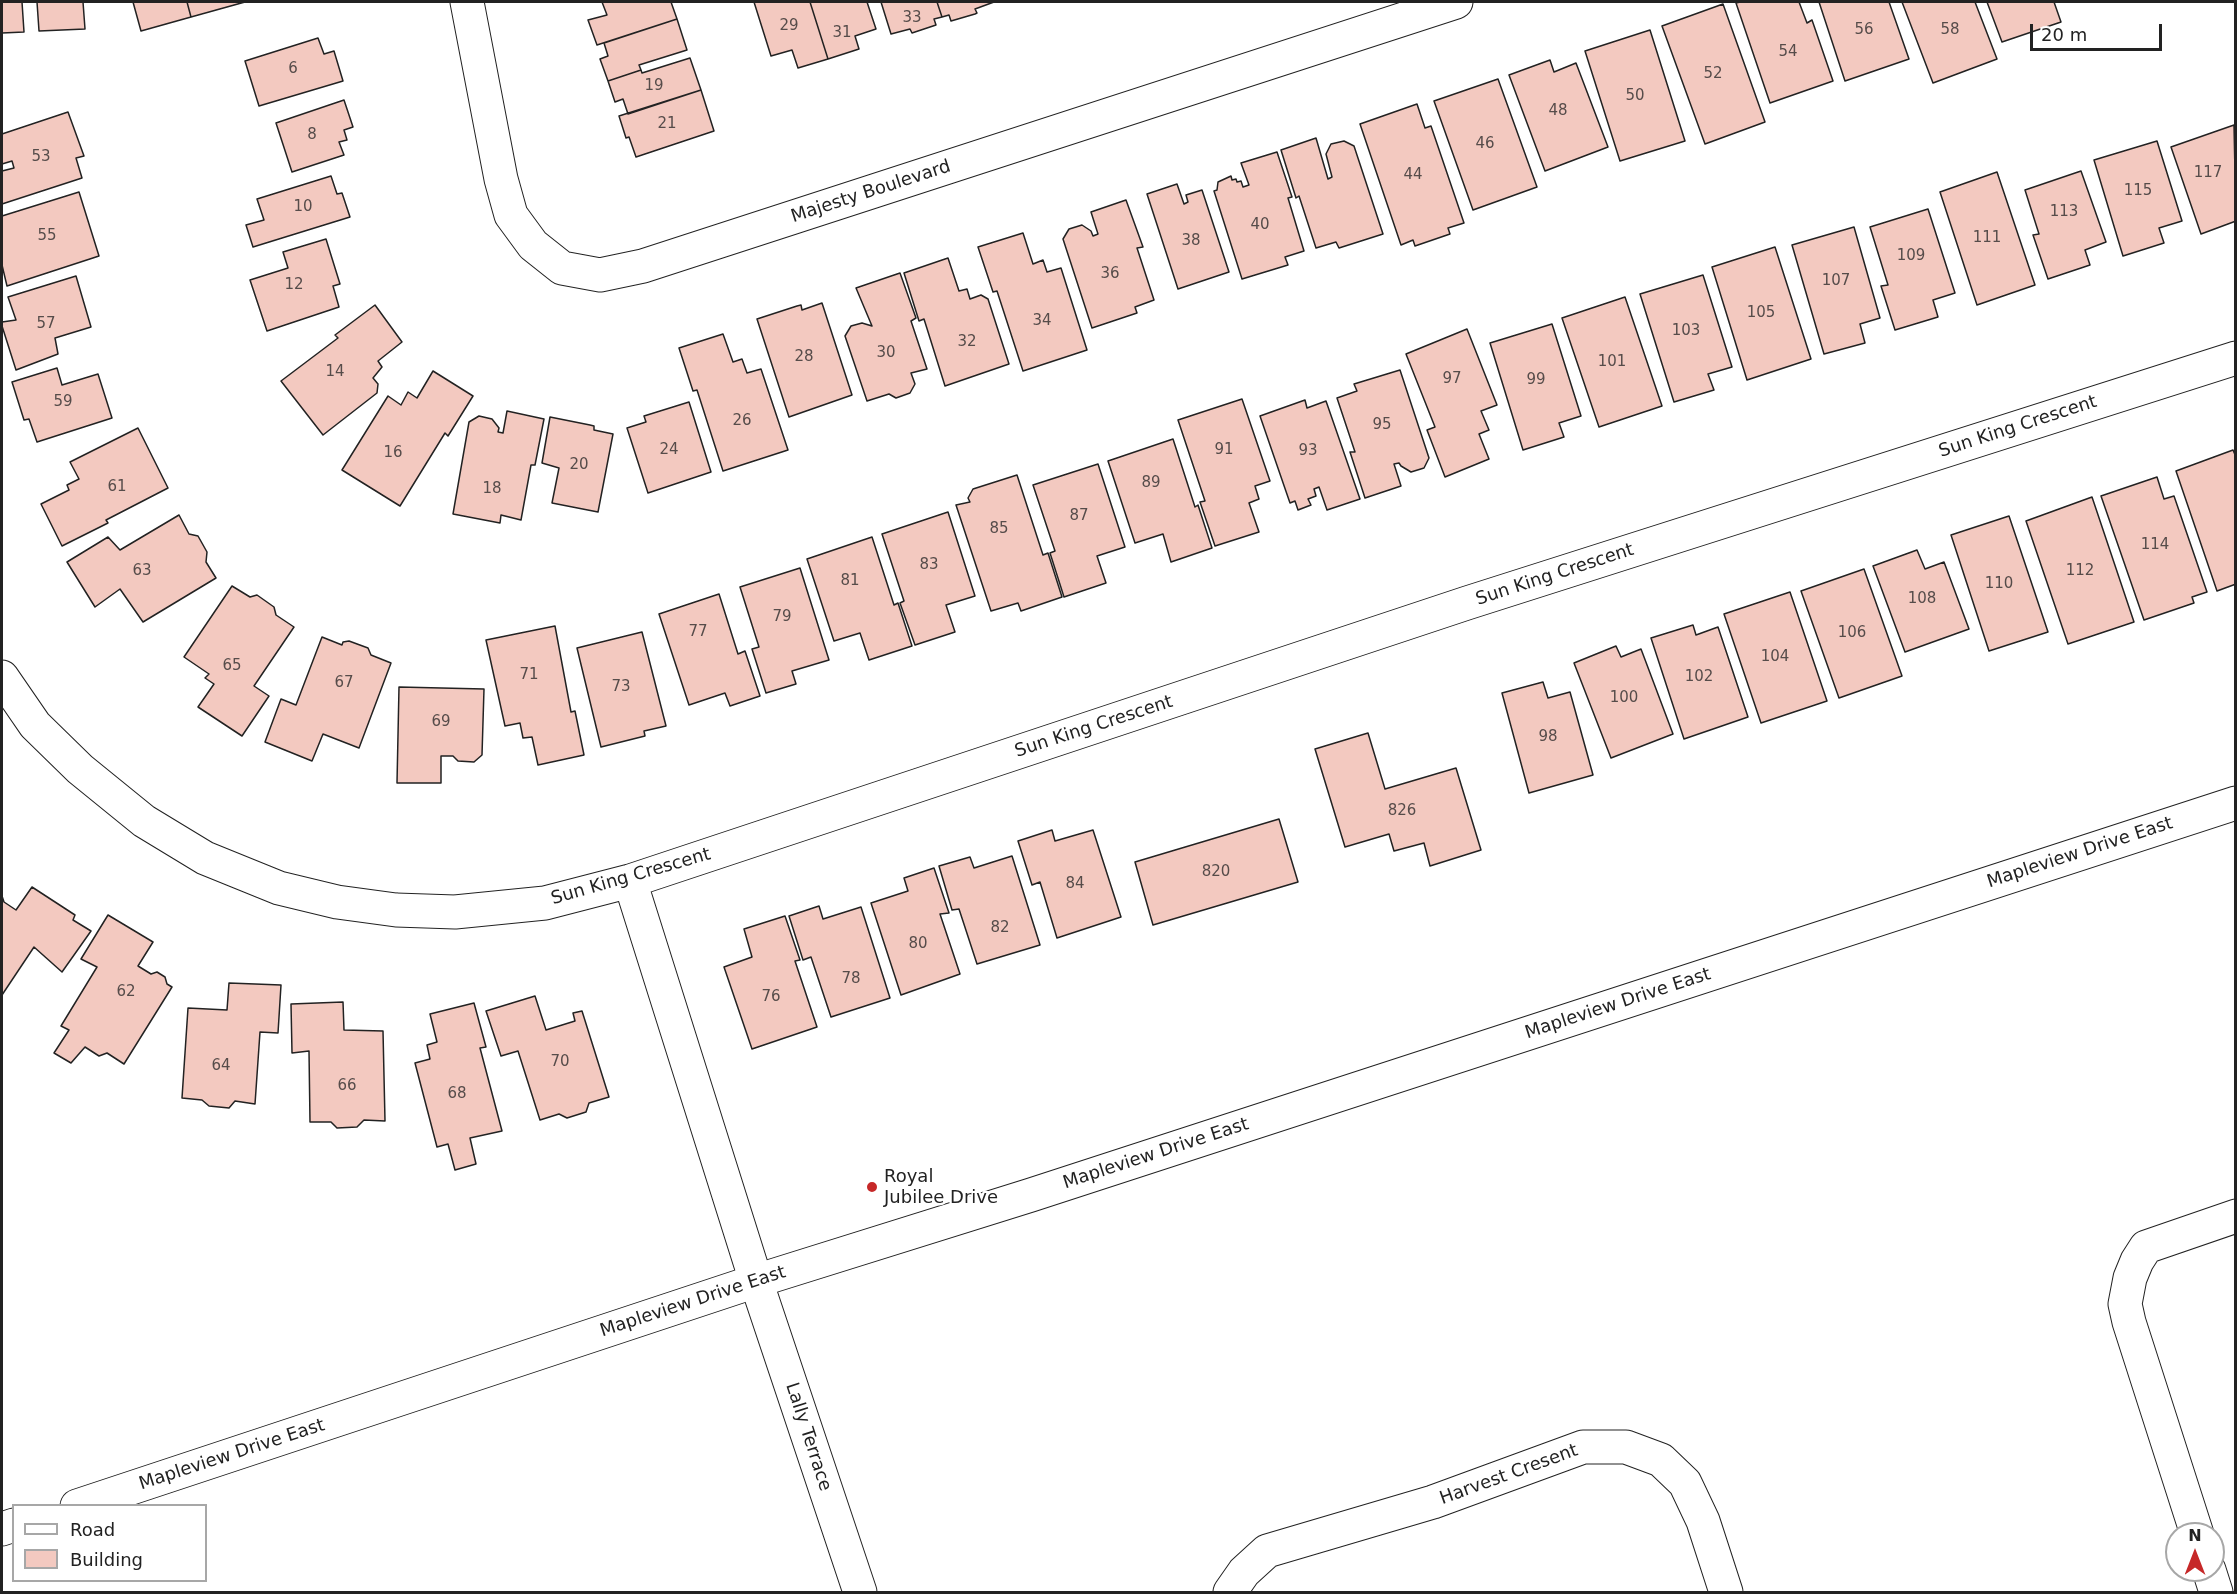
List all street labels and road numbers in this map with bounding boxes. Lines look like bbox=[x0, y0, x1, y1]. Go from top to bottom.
street label: Majesty Boulevard bbox=[788, 156, 954, 228]
street label: Sun King Crescent bbox=[1936, 391, 2100, 463]
street label: Sun King Crescent bbox=[1473, 539, 1637, 611]
street label: Sun King Crescent bbox=[1012, 691, 1176, 763]
street label: Mapleview Drive East bbox=[1985, 813, 2175, 893]
street label: Sun King Crescent bbox=[549, 844, 713, 910]
street label: Mapleview Drive East bbox=[1523, 964, 1713, 1044]
street label: Mapleview Drive East bbox=[1061, 1114, 1251, 1194]
street label: Mapleview Drive East bbox=[598, 1262, 788, 1342]
street label: Lally Terrace bbox=[780, 1380, 836, 1494]
street label: Mapleview Drive East bbox=[137, 1415, 327, 1495]
street label: Harvest Cresent bbox=[1437, 1440, 1581, 1510]

